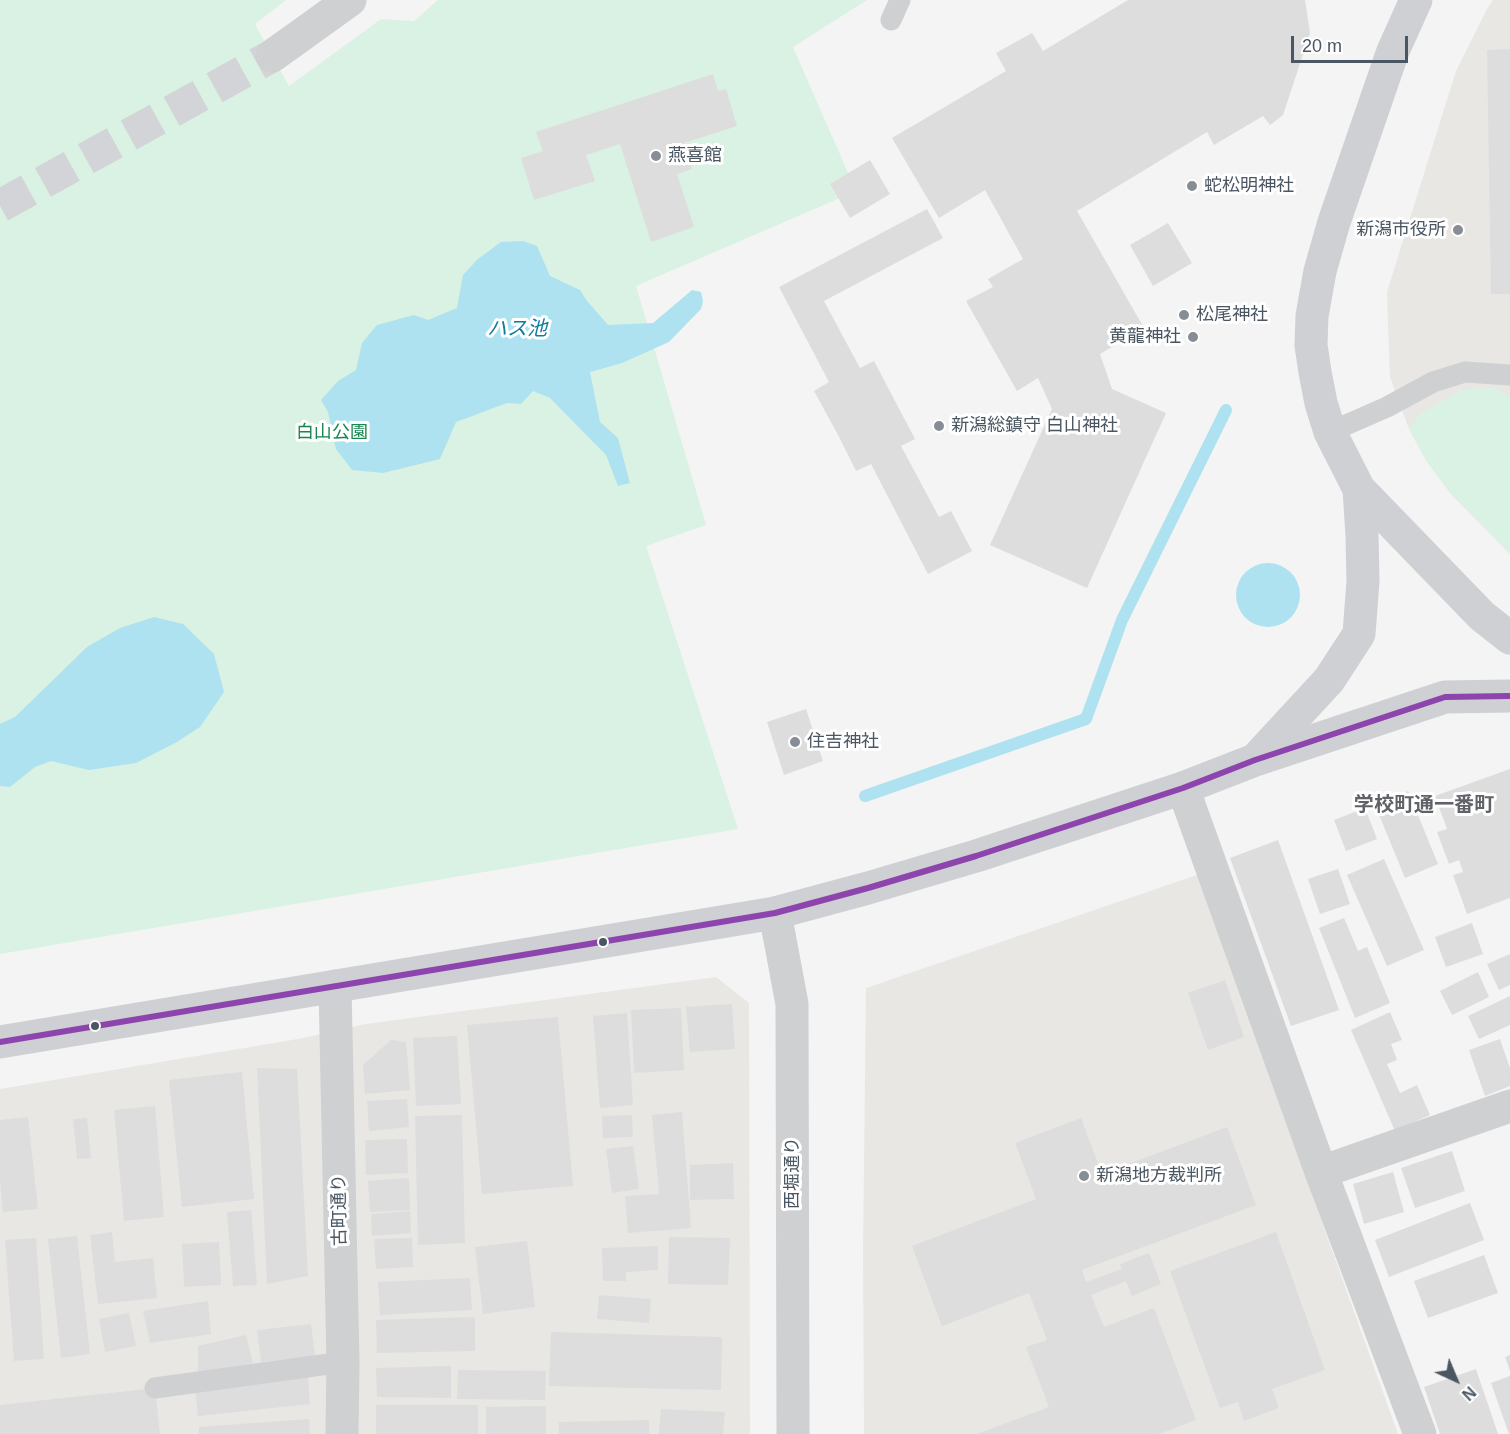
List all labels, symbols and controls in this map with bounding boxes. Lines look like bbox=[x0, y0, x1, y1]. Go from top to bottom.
scale bar bbox=[1294, 24, 1411, 62]
text: 20 m bbox=[1302, 36, 1342, 56]
place label: 燕喜館 bbox=[668, 145, 722, 167]
marker: 燕喜館 bbox=[649, 149, 663, 163]
place label: 蛇松明神社 bbox=[1204, 175, 1294, 197]
marker: 蛇松明神社 bbox=[1185, 179, 1199, 193]
place label: 新潟市役所 bbox=[1356, 219, 1446, 241]
marker: 新潟市役所 bbox=[1451, 223, 1465, 237]
place label: 松尾神社 bbox=[1196, 304, 1268, 326]
marker: 松尾神社 bbox=[1177, 308, 1191, 322]
water label: ハス池 bbox=[487, 317, 547, 341]
place label: 黄龍神社 bbox=[1109, 326, 1181, 348]
marker: 黄龍神社 bbox=[1186, 330, 1200, 344]
place label: 新潟総鎮守 白山神社 bbox=[951, 415, 1118, 437]
marker: 新潟総鎮守 白山神社 bbox=[932, 419, 946, 433]
park label: 白山公園 bbox=[296, 422, 368, 444]
place label: 住吉神社 bbox=[807, 731, 879, 753]
marker: 住吉神社 bbox=[788, 735, 802, 749]
district label: 学校町通一番町 bbox=[1354, 793, 1494, 817]
unlabelled marker bbox=[597, 936, 609, 948]
unlabelled marker bbox=[89, 1020, 101, 1032]
street label: 西堀通り bbox=[782, 1137, 804, 1209]
place label: 新潟地方裁判所 bbox=[1096, 1165, 1222, 1187]
marker: 新潟地方裁判所 bbox=[1077, 1169, 1091, 1183]
street label: 古町通り bbox=[329, 1174, 351, 1246]
north arrow bbox=[1426, 1350, 1486, 1410]
text: N bbox=[1459, 1383, 1479, 1403]

